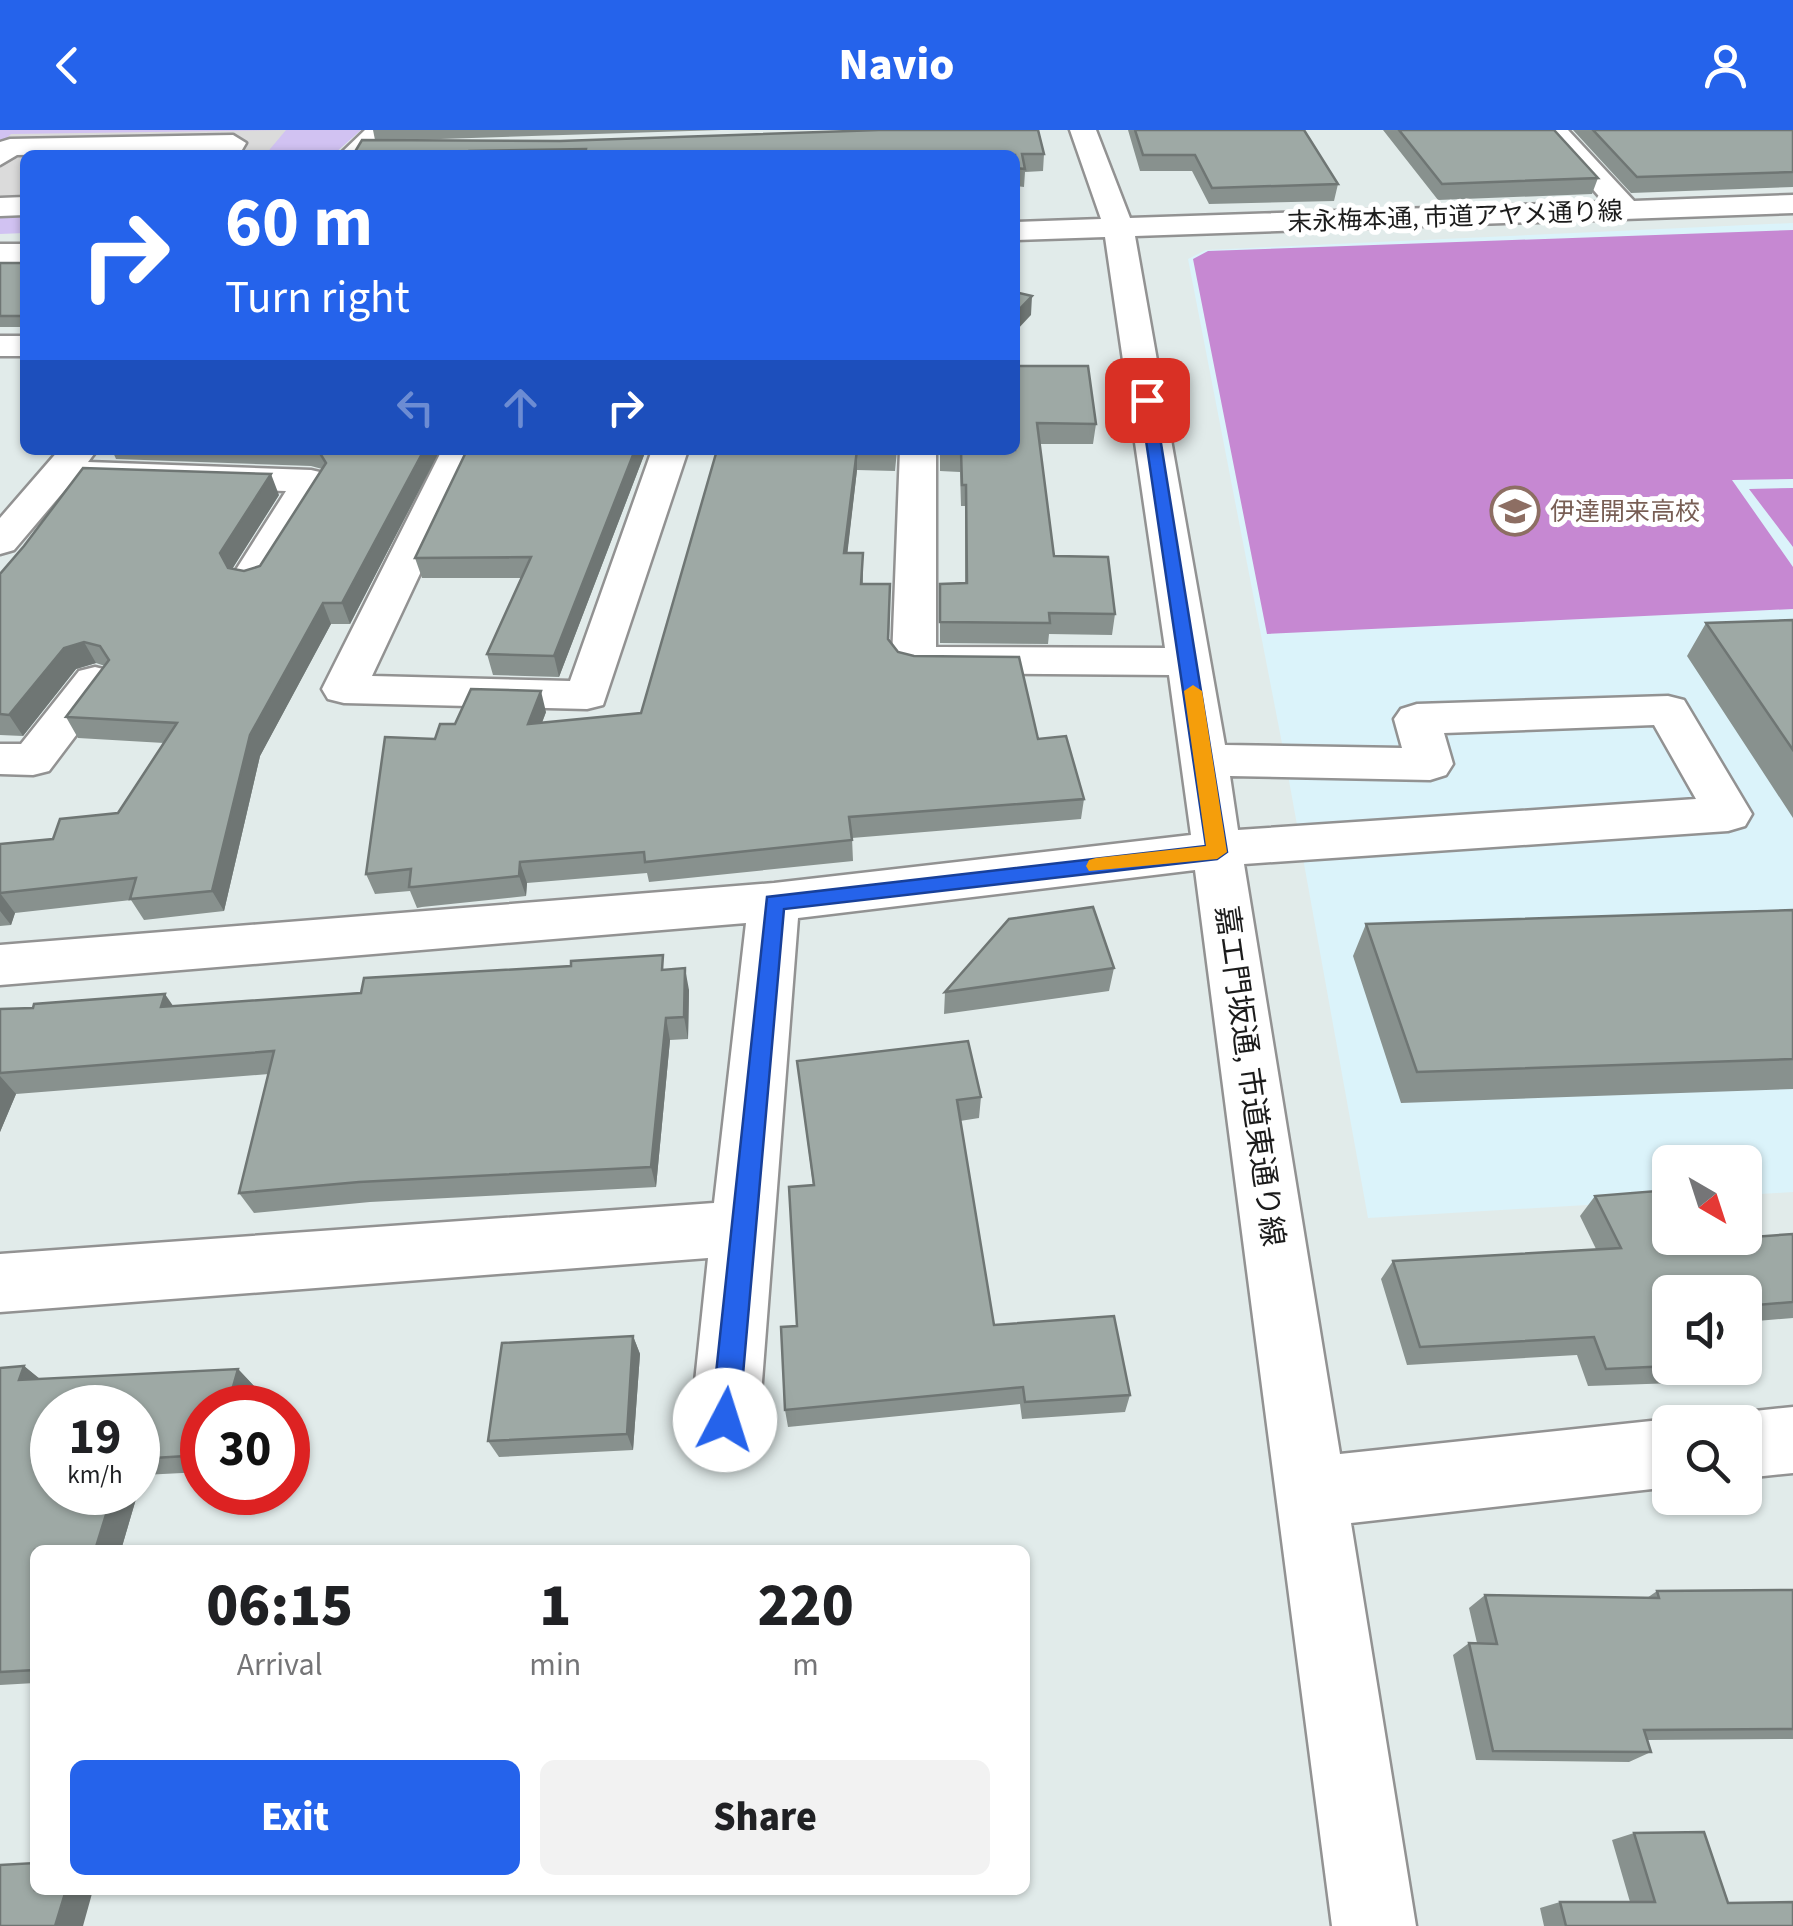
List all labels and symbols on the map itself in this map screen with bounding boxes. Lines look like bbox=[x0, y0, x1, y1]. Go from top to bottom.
street label: 末永梅本通, 市道アヤメ通り線 bbox=[1287, 193, 1623, 241]
pin bbox=[1105, 358, 1190, 443]
school or university icon: 伊達開来高校 bbox=[1489, 485, 1541, 537]
place label: 伊達開来高校 bbox=[1550, 494, 1700, 530]
street label: 嘉エ門坂通, 市道東通り線 bbox=[1204, 903, 1295, 1249]
north arrow bbox=[1652, 1145, 1762, 1255]
position arrow bbox=[673, 1368, 777, 1472]
speed limit sign: 30 bbox=[180, 1385, 310, 1515]

